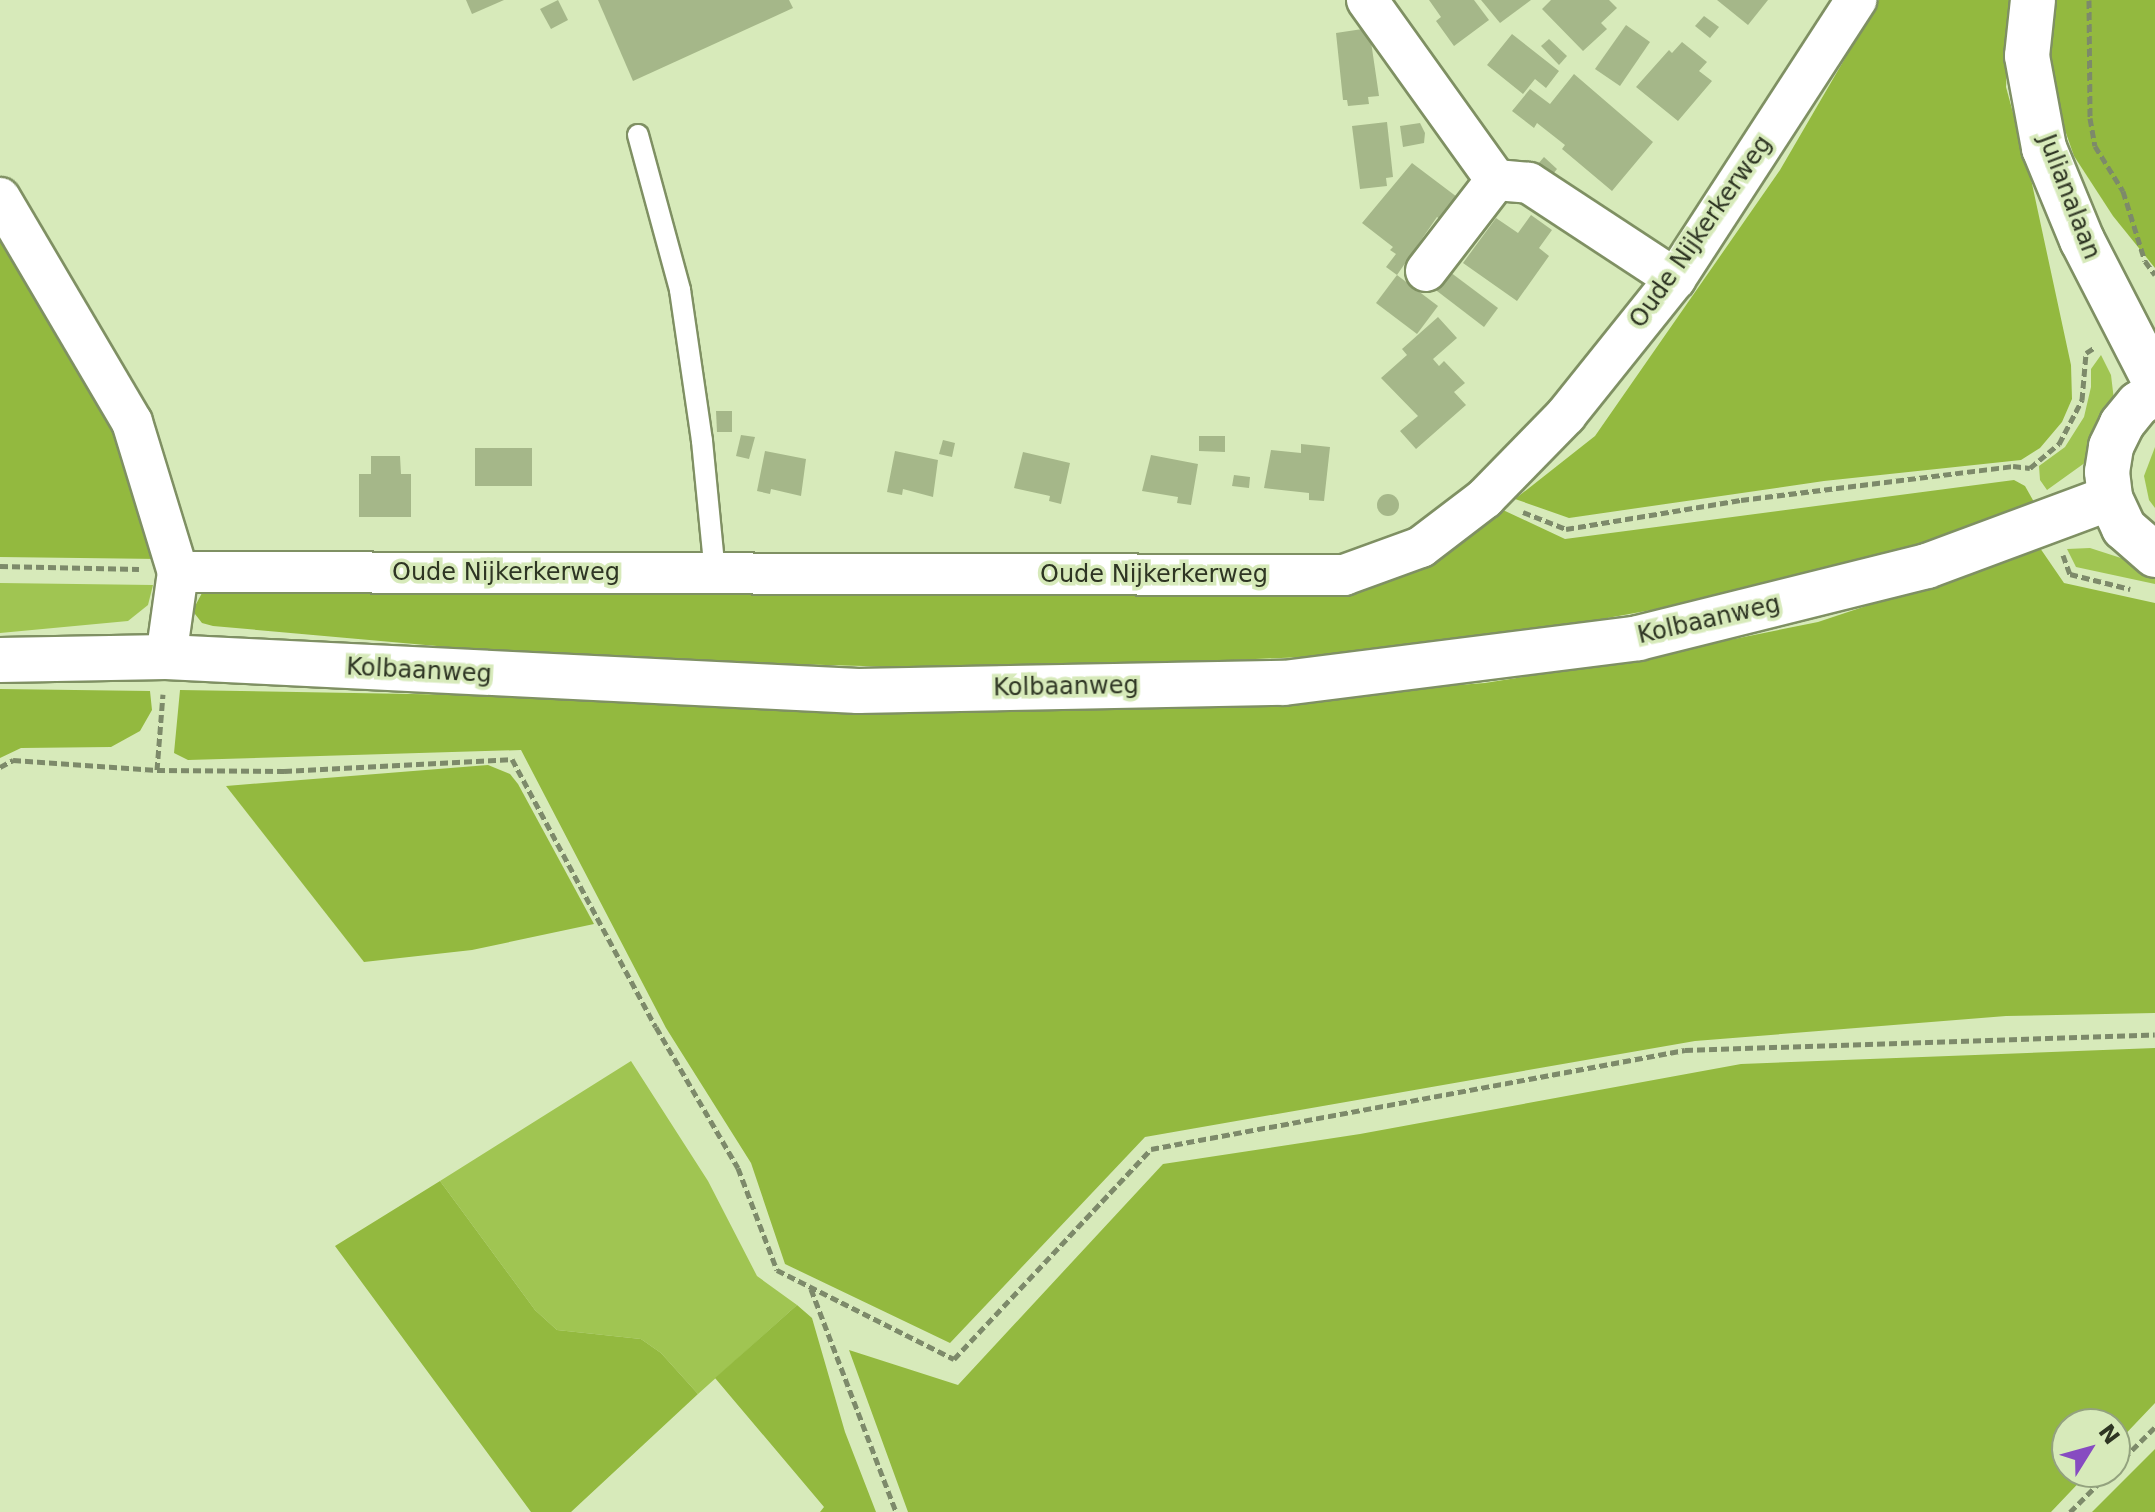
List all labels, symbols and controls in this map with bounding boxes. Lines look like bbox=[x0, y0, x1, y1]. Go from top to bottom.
street label: Oude Nijkerkerweg bbox=[1624, 130, 1778, 334]
street label: Julianalaan bbox=[2032, 130, 2106, 264]
street label: Oude Nijkerkerweg bbox=[392, 559, 620, 587]
street label: Oude Nijkerkerweg bbox=[1040, 561, 1268, 589]
street label: Kolbaanweg bbox=[1635, 590, 1783, 650]
street label: Kolbaanweg bbox=[346, 653, 492, 689]
street label: Kolbaanweg bbox=[993, 671, 1139, 703]
north arrow bbox=[2051, 1408, 2131, 1488]
text: N bbox=[2093, 1420, 2124, 1449]

